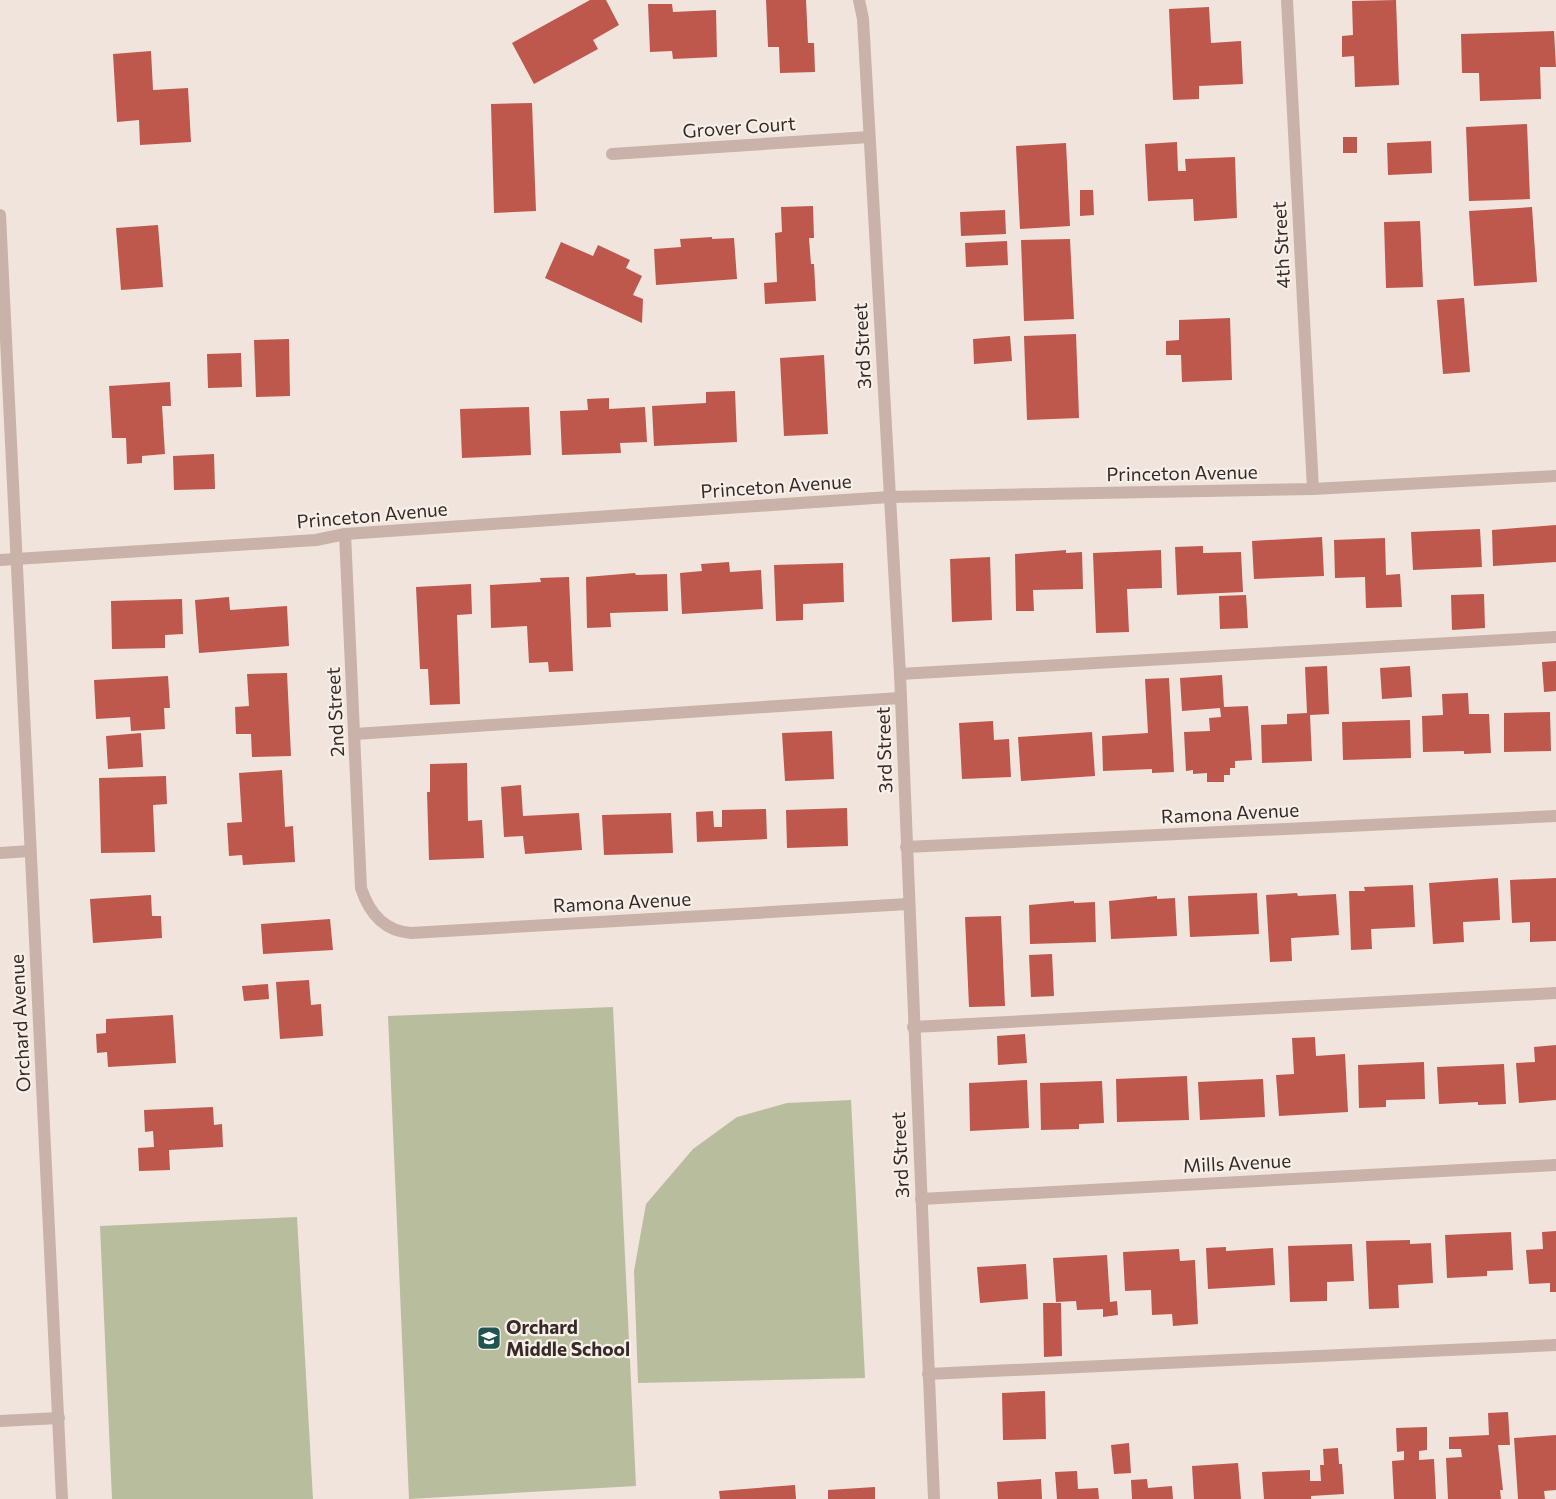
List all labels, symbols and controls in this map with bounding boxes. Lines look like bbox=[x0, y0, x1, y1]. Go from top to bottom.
street label: Grover Court bbox=[682, 111, 796, 142]
street label: 4th Street bbox=[1267, 201, 1294, 289]
street label: 3rd Street bbox=[848, 302, 875, 390]
street label: Princeton Avenue bbox=[1106, 460, 1258, 485]
street label: Princeton Avenue bbox=[700, 469, 852, 502]
street label: Princeton Avenue bbox=[296, 496, 448, 533]
street label: 2nd Street bbox=[321, 666, 348, 757]
street label: 3rd Street bbox=[870, 706, 897, 794]
street label: Ramona Avenue bbox=[1160, 797, 1300, 828]
street label: Ramona Avenue bbox=[552, 886, 692, 917]
street label: Orchard Avenue bbox=[4, 953, 35, 1093]
street label: 3rd Street bbox=[886, 1111, 913, 1199]
street label: Mills Avenue bbox=[1182, 1148, 1292, 1177]
place label: Orchard Middle School bbox=[506, 1315, 630, 1360]
school or university icon: Orchard Middle School bbox=[476, 1325, 502, 1351]

